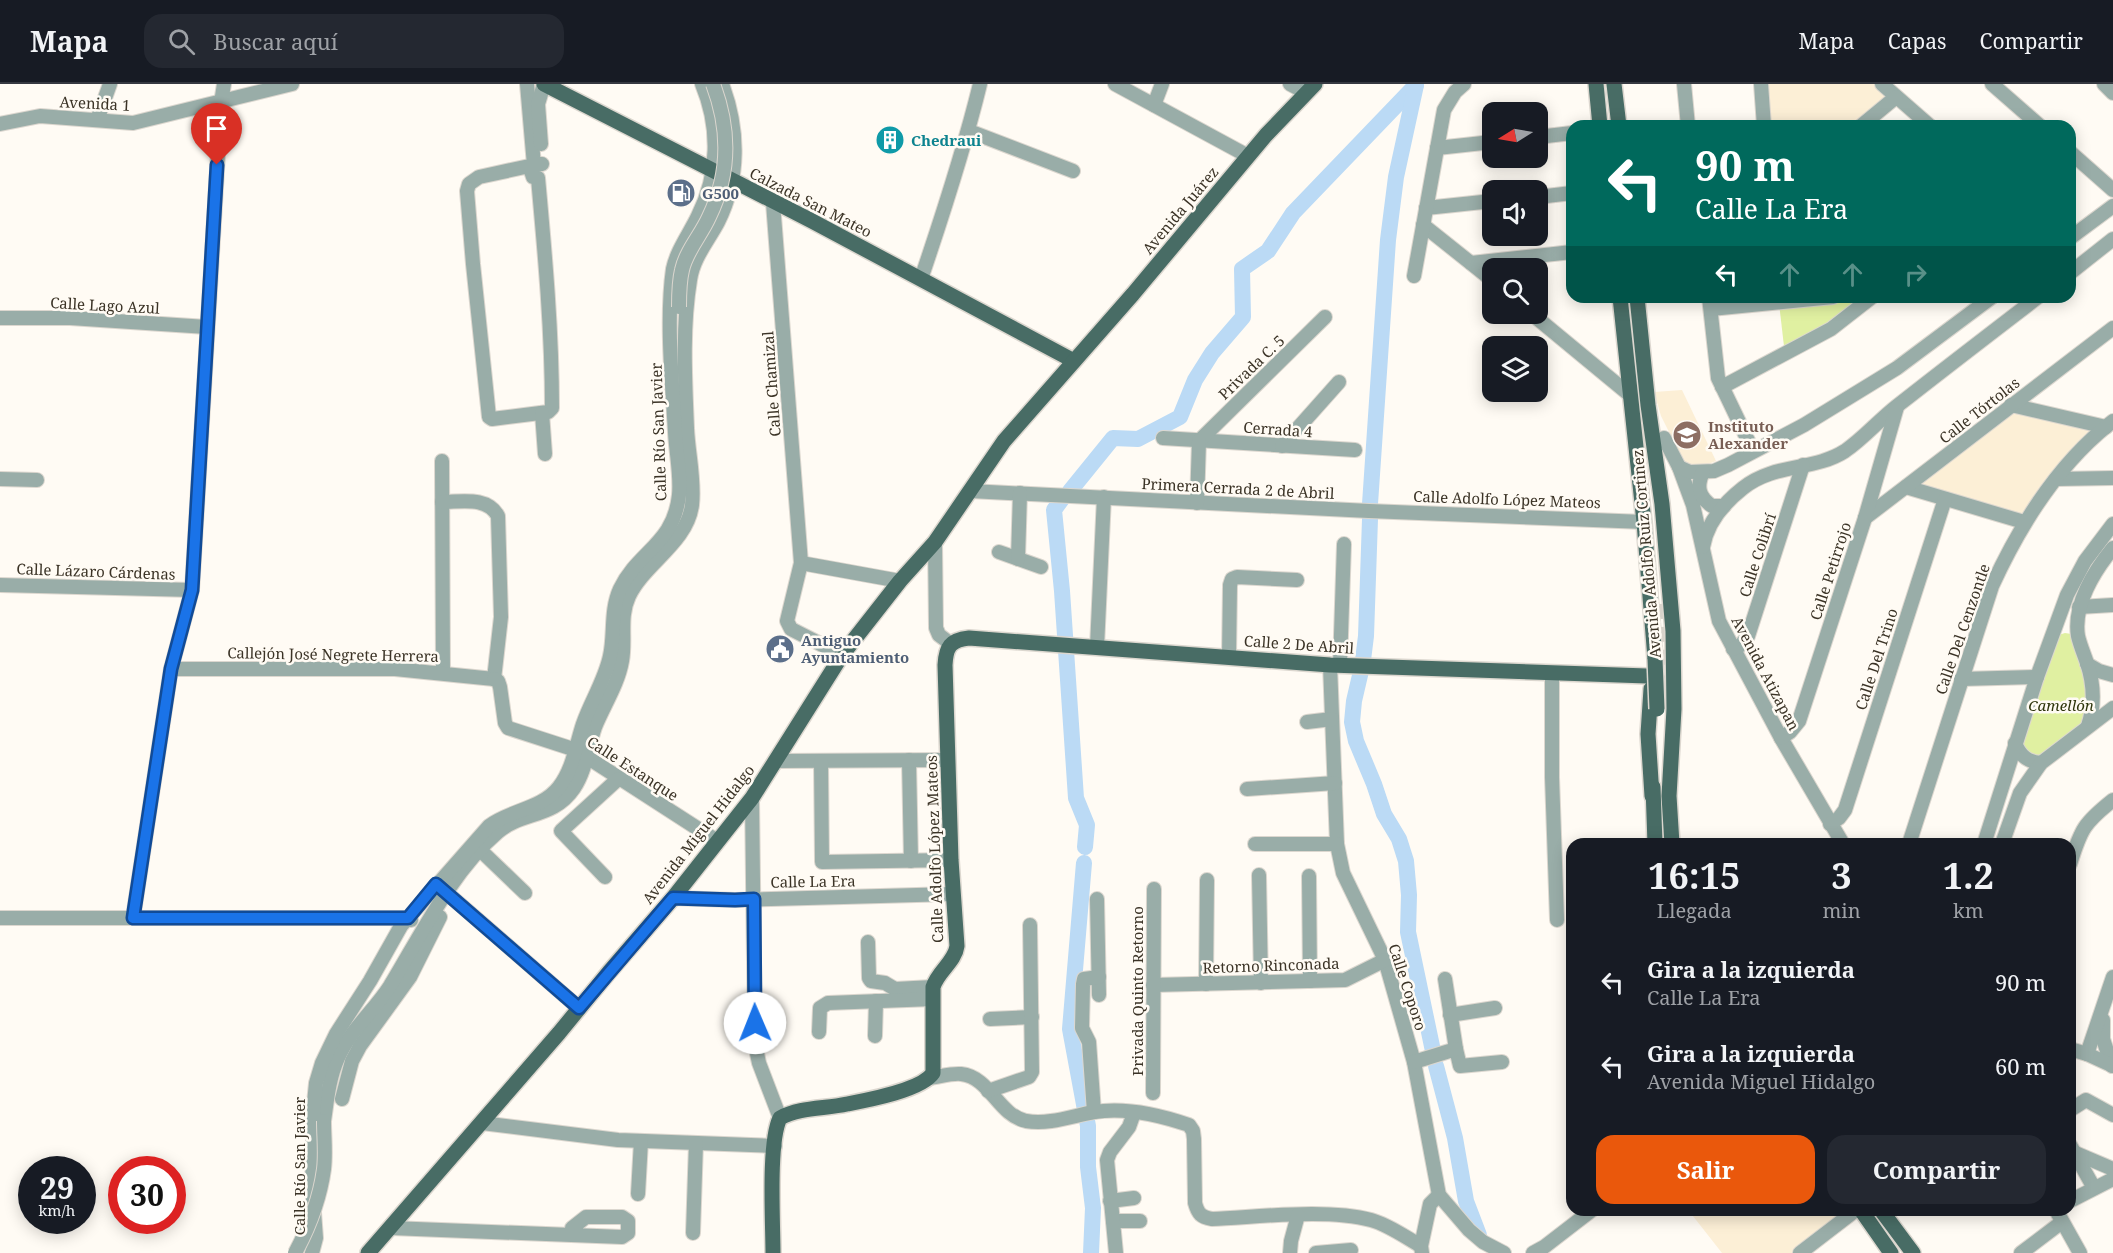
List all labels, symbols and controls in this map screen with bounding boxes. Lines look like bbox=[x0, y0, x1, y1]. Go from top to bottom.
search box bbox=[144, 14, 564, 68]
text: Mapa bbox=[30, 22, 108, 60]
icon: search bbox=[165, 25, 198, 58]
text: Buscar aquí bbox=[213, 26, 338, 56]
text: Mapa bbox=[1798, 27, 1855, 55]
text: Capas bbox=[1888, 27, 1947, 55]
text: Compartir bbox=[1980, 27, 2083, 55]
street label: Avenida 1 bbox=[59, 91, 131, 115]
north arrow bbox=[1482, 102, 1548, 168]
map controls bbox=[1482, 102, 1548, 402]
pin bbox=[191, 103, 242, 165]
icon: arrive bbox=[200, 112, 233, 145]
building icon: Chedraui bbox=[874, 124, 906, 156]
place label: Chedraui bbox=[911, 130, 982, 150]
text: 90 m bbox=[1695, 136, 1795, 193]
icon: left bbox=[1596, 144, 1674, 222]
street label: Avenida Juárez bbox=[1137, 162, 1223, 258]
street label: Calzada San Mateo bbox=[746, 163, 876, 241]
fuel station icon: G500 bbox=[665, 177, 697, 209]
button: sound bbox=[1482, 180, 1548, 246]
place label: G500 bbox=[702, 183, 739, 203]
text: Calle La Era bbox=[1695, 190, 1848, 227]
button: search bbox=[1482, 258, 1548, 324]
icon: left bbox=[1710, 258, 1743, 291]
icon: ahead bbox=[1773, 258, 1806, 291]
icon: ahead bbox=[1836, 258, 1869, 291]
icon: right bbox=[1899, 258, 1932, 291]
street label: Calle Lago Azul bbox=[50, 292, 161, 318]
street label: Calle Chamizal bbox=[757, 330, 785, 437]
street label: Privada C. 5 bbox=[1214, 330, 1288, 404]
button: layers bbox=[1482, 336, 1548, 402]
street label: Calle Río San Javier bbox=[646, 362, 670, 502]
street label: Calle Tórtolas bbox=[1935, 372, 2023, 448]
place label: Instituto Alexander bbox=[1708, 416, 1788, 453]
street label: Cerrada 4 bbox=[1243, 417, 1314, 441]
school or university icon: Instituto Alexander bbox=[1671, 419, 1703, 451]
street label: Avenida Adolfo Ruiz Cortinez bbox=[1627, 449, 1665, 659]
street label: Primera Cerrada 2 de Abril bbox=[1141, 473, 1335, 503]
street label: Calle Adolfo López Mateos bbox=[1413, 486, 1601, 512]
street label: Calle Colibrí bbox=[1734, 510, 1780, 600]
street label: Calle Petirrojo bbox=[1805, 519, 1855, 623]
street label: Calle Lázaro Cárdenas bbox=[16, 558, 176, 584]
street label: Calle Del Cenzontle bbox=[1930, 561, 1994, 697]
street label: Calle Del Trino bbox=[1850, 606, 1902, 712]
street label: Avenida Atizapan bbox=[1727, 612, 1805, 734]
place label: Antiguo Ayuntamiento bbox=[801, 630, 909, 667]
street label: Calle 2 De Abril bbox=[1243, 630, 1355, 658]
public building icon: Antiguo Ayuntamiento bbox=[764, 633, 796, 665]
street label: Callejón José Negrete Herrera bbox=[227, 642, 439, 666]
park label: Camellón bbox=[2028, 695, 2094, 715]
street label: Calle Estanque bbox=[583, 731, 683, 805]
street label: Calle Adolfo López Mateos bbox=[921, 755, 947, 943]
street label: Avenida Miguel Hidalgo bbox=[637, 760, 759, 908]
text: 16:15 bbox=[1648, 851, 1740, 900]
text: 3 bbox=[1831, 851, 1852, 900]
text: 1.2 bbox=[1943, 851, 1994, 900]
street label: Calle La Era bbox=[770, 870, 856, 892]
text: Llegada bbox=[1657, 897, 1732, 924]
text: min bbox=[1822, 897, 1861, 924]
text: km bbox=[1953, 897, 1984, 924]
street label: Privada Quinto Retorno bbox=[1127, 906, 1147, 1076]
street label: Calle Coporo bbox=[1385, 941, 1431, 1033]
street label: Retorno Rinconada bbox=[1202, 953, 1340, 977]
text: Gira a la izquierda bbox=[1647, 954, 1855, 984]
icon: left bbox=[1596, 966, 1629, 999]
text: 90 m bbox=[1995, 967, 2046, 997]
text: Calle La Era bbox=[1647, 984, 1761, 1011]
position arrow bbox=[723, 991, 787, 1055]
text: Gira a la izquierda bbox=[1647, 1038, 1855, 1068]
icon: left bbox=[1596, 1050, 1629, 1083]
text: 60 m bbox=[1995, 1051, 2046, 1081]
text: Avenida Miguel Hidalgo bbox=[1647, 1068, 1875, 1095]
street label: Calle Río San Javier bbox=[289, 1097, 309, 1235]
button: Salir bbox=[1596, 1135, 1815, 1204]
button: Compartir bbox=[1827, 1135, 2046, 1204]
speed limit sign: 30 bbox=[108, 1156, 186, 1234]
text: 29 bbox=[40, 1167, 74, 1208]
text: km/h bbox=[39, 1200, 75, 1220]

